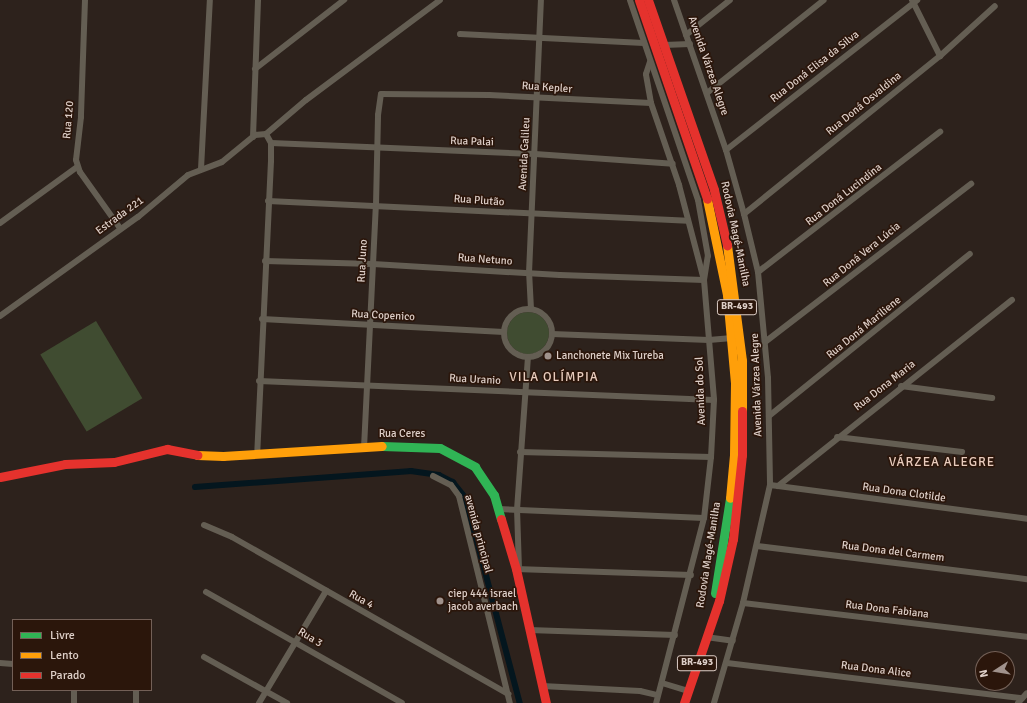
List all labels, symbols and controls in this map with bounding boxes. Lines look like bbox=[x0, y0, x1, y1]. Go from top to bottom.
street label: Avenida Várzea Alegre bbox=[685, 15, 731, 117]
street label: Rua Doná Elisa da Silva bbox=[768, 28, 862, 106]
street label: Rua Doná Osvaldina bbox=[824, 69, 904, 139]
street label: Rua Kepler bbox=[521, 80, 573, 96]
street label: Rua 120 bbox=[61, 100, 77, 140]
street label: Avenida Galileu bbox=[516, 117, 534, 191]
street label: Rua Palai bbox=[450, 135, 494, 149]
street label: Rua Doná Lucindína bbox=[803, 161, 885, 229]
street label: Rodovia Magé-Manilha bbox=[717, 180, 753, 288]
street label: Rua Plutão bbox=[453, 193, 505, 209]
street label: Estrada 221 bbox=[93, 194, 147, 238]
street label: Rua Doná Vera Lúcia bbox=[821, 220, 903, 290]
street label: Rua Juno bbox=[355, 239, 371, 283]
street label: Rua Netuno bbox=[457, 251, 513, 269]
street label: Rua Doná Mariliene bbox=[824, 294, 904, 362]
road number: BR-493 bbox=[716, 299, 758, 315]
street label: Rua Copenico bbox=[351, 308, 415, 324]
street label: Avenida Várzea Alegre bbox=[749, 333, 765, 437]
place label: Lanchonete Mix Tureba bbox=[556, 349, 664, 363]
marker: Lanchonete Mix Tureba bbox=[543, 351, 553, 361]
street label: Avenida do Sol bbox=[693, 356, 709, 426]
street label: Rua Dona Maria bbox=[852, 358, 918, 414]
district label: VILA OLÍMPIA bbox=[509, 369, 599, 385]
street label: Rua Uranio bbox=[449, 372, 501, 388]
street label: Rua Ceres bbox=[379, 427, 425, 441]
district label: VÁRZEA ALEGRE bbox=[889, 454, 995, 470]
street label: Rua Dona Clotilde bbox=[861, 481, 947, 505]
street label: avenida principal bbox=[461, 493, 495, 575]
street label: Rodovia Magé-Manilha bbox=[694, 501, 724, 609]
street label: Rua Dona del Carmem bbox=[841, 539, 945, 565]
street label: Rua 4 bbox=[346, 588, 376, 612]
place label: ciep 444 israel jacob averbach bbox=[448, 588, 518, 614]
marker: ciep 444 israel jacob averbach bbox=[435, 596, 445, 606]
street label: Rua Dona Fabiana bbox=[844, 598, 930, 622]
legend bbox=[12, 619, 152, 691]
street label: Rua 3 bbox=[295, 626, 325, 650]
text: Livre bbox=[50, 628, 75, 643]
text: Lento bbox=[50, 648, 79, 663]
north arrow bbox=[975, 651, 1015, 691]
road number: BR-493 bbox=[676, 655, 718, 671]
street label: Rua Dona Alice bbox=[840, 659, 912, 681]
text: Parado bbox=[50, 668, 86, 683]
text: N bbox=[977, 668, 991, 678]

